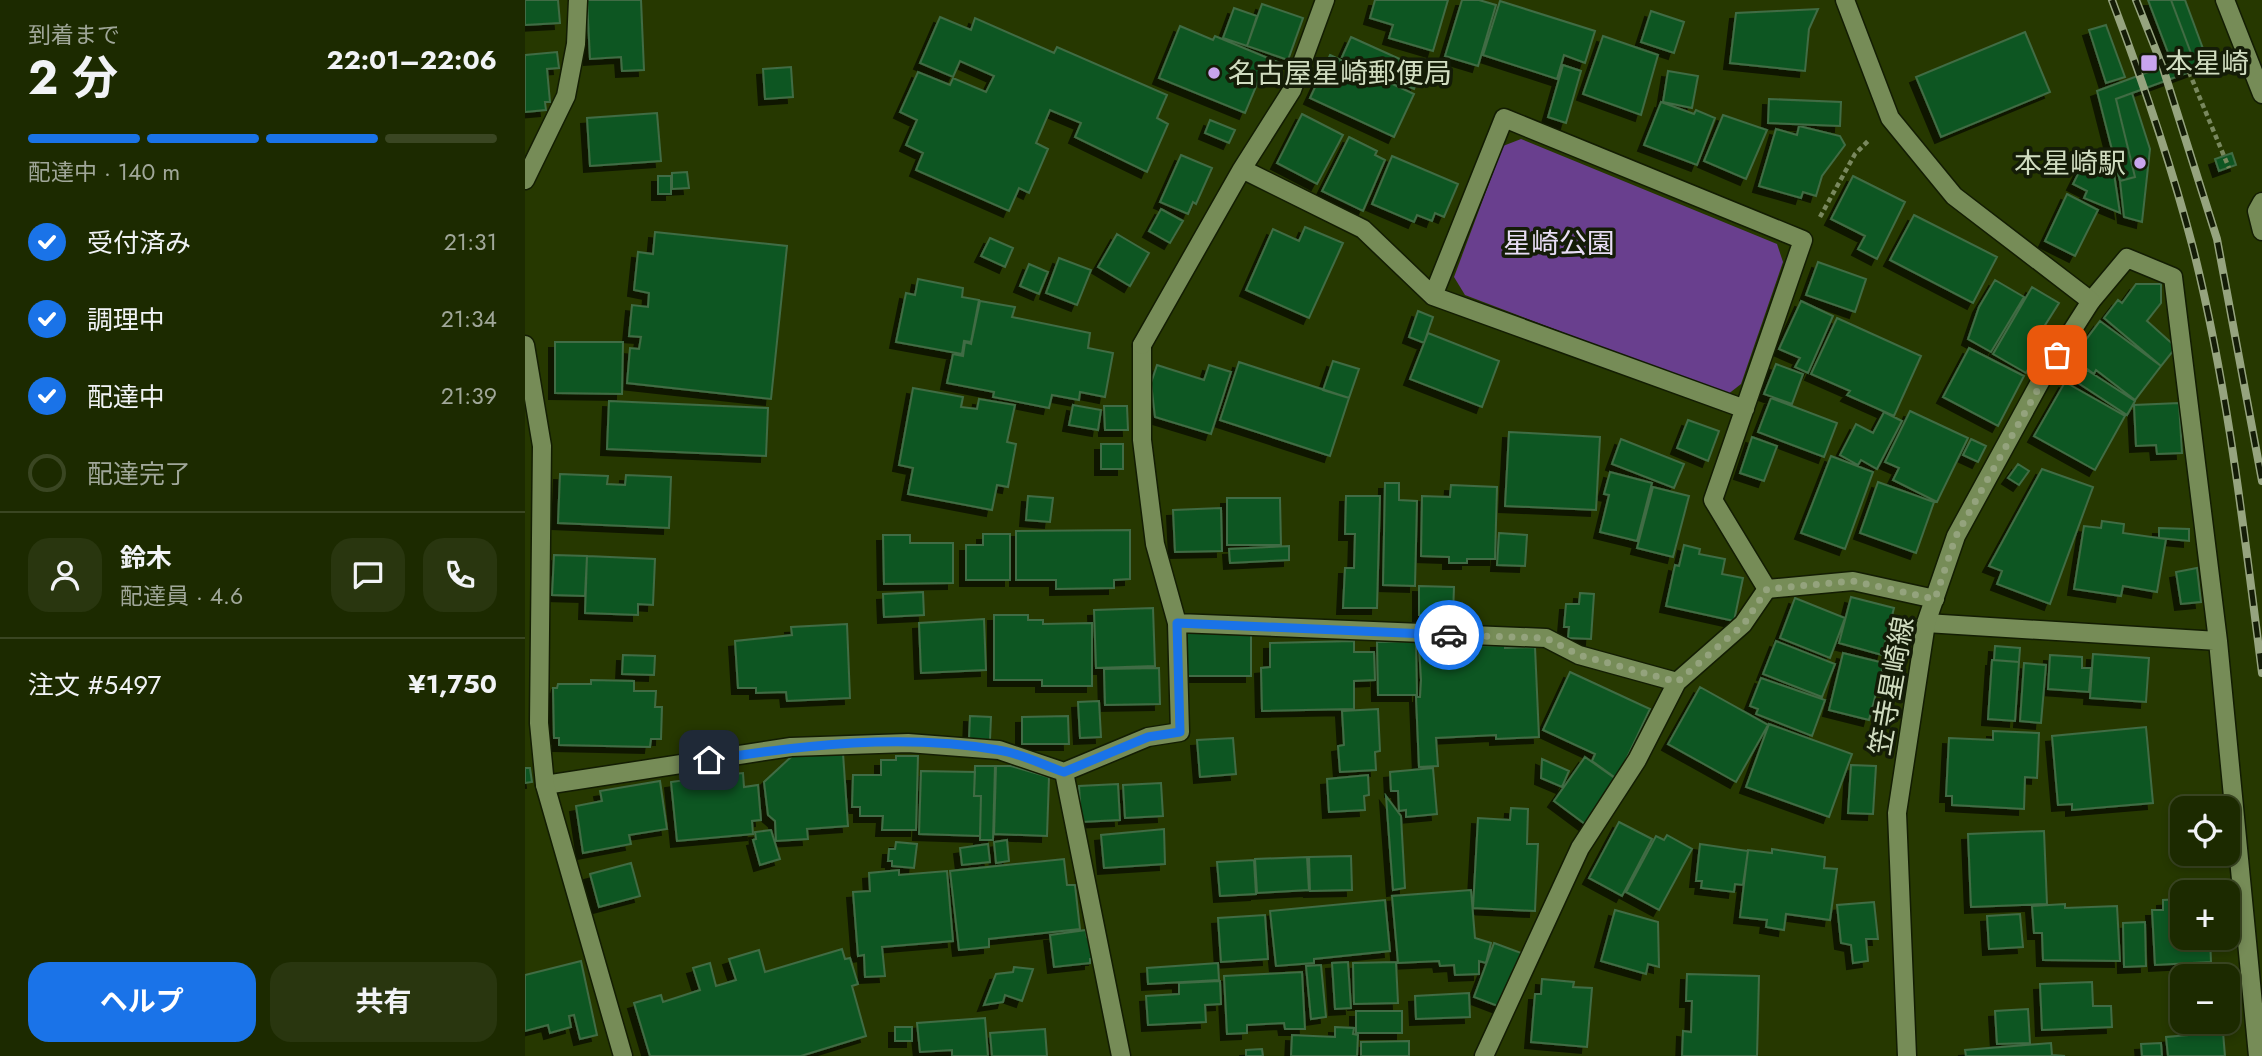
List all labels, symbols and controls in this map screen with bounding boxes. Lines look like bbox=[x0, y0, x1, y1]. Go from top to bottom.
text: 到着まで bbox=[28, 18, 120, 52]
text: 22:01–22:06 bbox=[327, 41, 497, 79]
place label: 本星崎 bbox=[2165, 43, 2249, 84]
text: 2 分 bbox=[28, 45, 118, 111]
place label: 名古屋星崎郵便局 bbox=[1228, 53, 1452, 94]
marker: 本星崎 bbox=[2139, 53, 2159, 73]
marker: 名古屋星崎郵便局 bbox=[1206, 65, 1222, 81]
place label: 本星崎駅 bbox=[2014, 143, 2126, 184]
text: 配達中 · 140 m bbox=[28, 155, 180, 189]
marker: 本星崎駅 bbox=[2132, 155, 2148, 171]
icon: check bbox=[28, 223, 66, 261]
park label: 星崎公園 bbox=[1503, 223, 1615, 264]
text: 受付済み bbox=[87, 224, 191, 262]
text: 21:31 bbox=[444, 225, 497, 259]
icon: check bbox=[28, 300, 66, 338]
text: 調理中 bbox=[87, 301, 165, 339]
text: 21:34 bbox=[441, 302, 497, 336]
pin bbox=[2027, 325, 2087, 385]
icon: bag bbox=[2038, 336, 2076, 374]
icon: check bbox=[28, 377, 66, 415]
text: 配達中 bbox=[87, 378, 165, 416]
text: 21:39 bbox=[441, 379, 497, 413]
text: 配達完了 bbox=[87, 455, 191, 493]
button: person bbox=[28, 538, 102, 612]
button: chat bbox=[331, 538, 405, 612]
button: phone bbox=[423, 538, 497, 612]
text: 鈴木 bbox=[120, 539, 172, 577]
text: 配達員 · 4.6 bbox=[120, 579, 243, 613]
courier bbox=[1414, 600, 1484, 670]
street label: 笠寺星崎線 bbox=[1859, 614, 1924, 759]
icon: car bbox=[1430, 616, 1468, 654]
text: ¥1,750 bbox=[408, 665, 497, 703]
text: 注文 #5497 bbox=[28, 666, 161, 704]
pin bbox=[679, 730, 739, 790]
icon: home bbox=[690, 741, 728, 779]
map controls bbox=[2170, 796, 2240, 1034]
button: locate bbox=[2170, 796, 2240, 866]
button: + bbox=[2170, 880, 2240, 950]
button: ヘルプ bbox=[28, 962, 256, 1042]
button: 共有 bbox=[270, 962, 497, 1042]
button: − bbox=[2170, 964, 2240, 1034]

